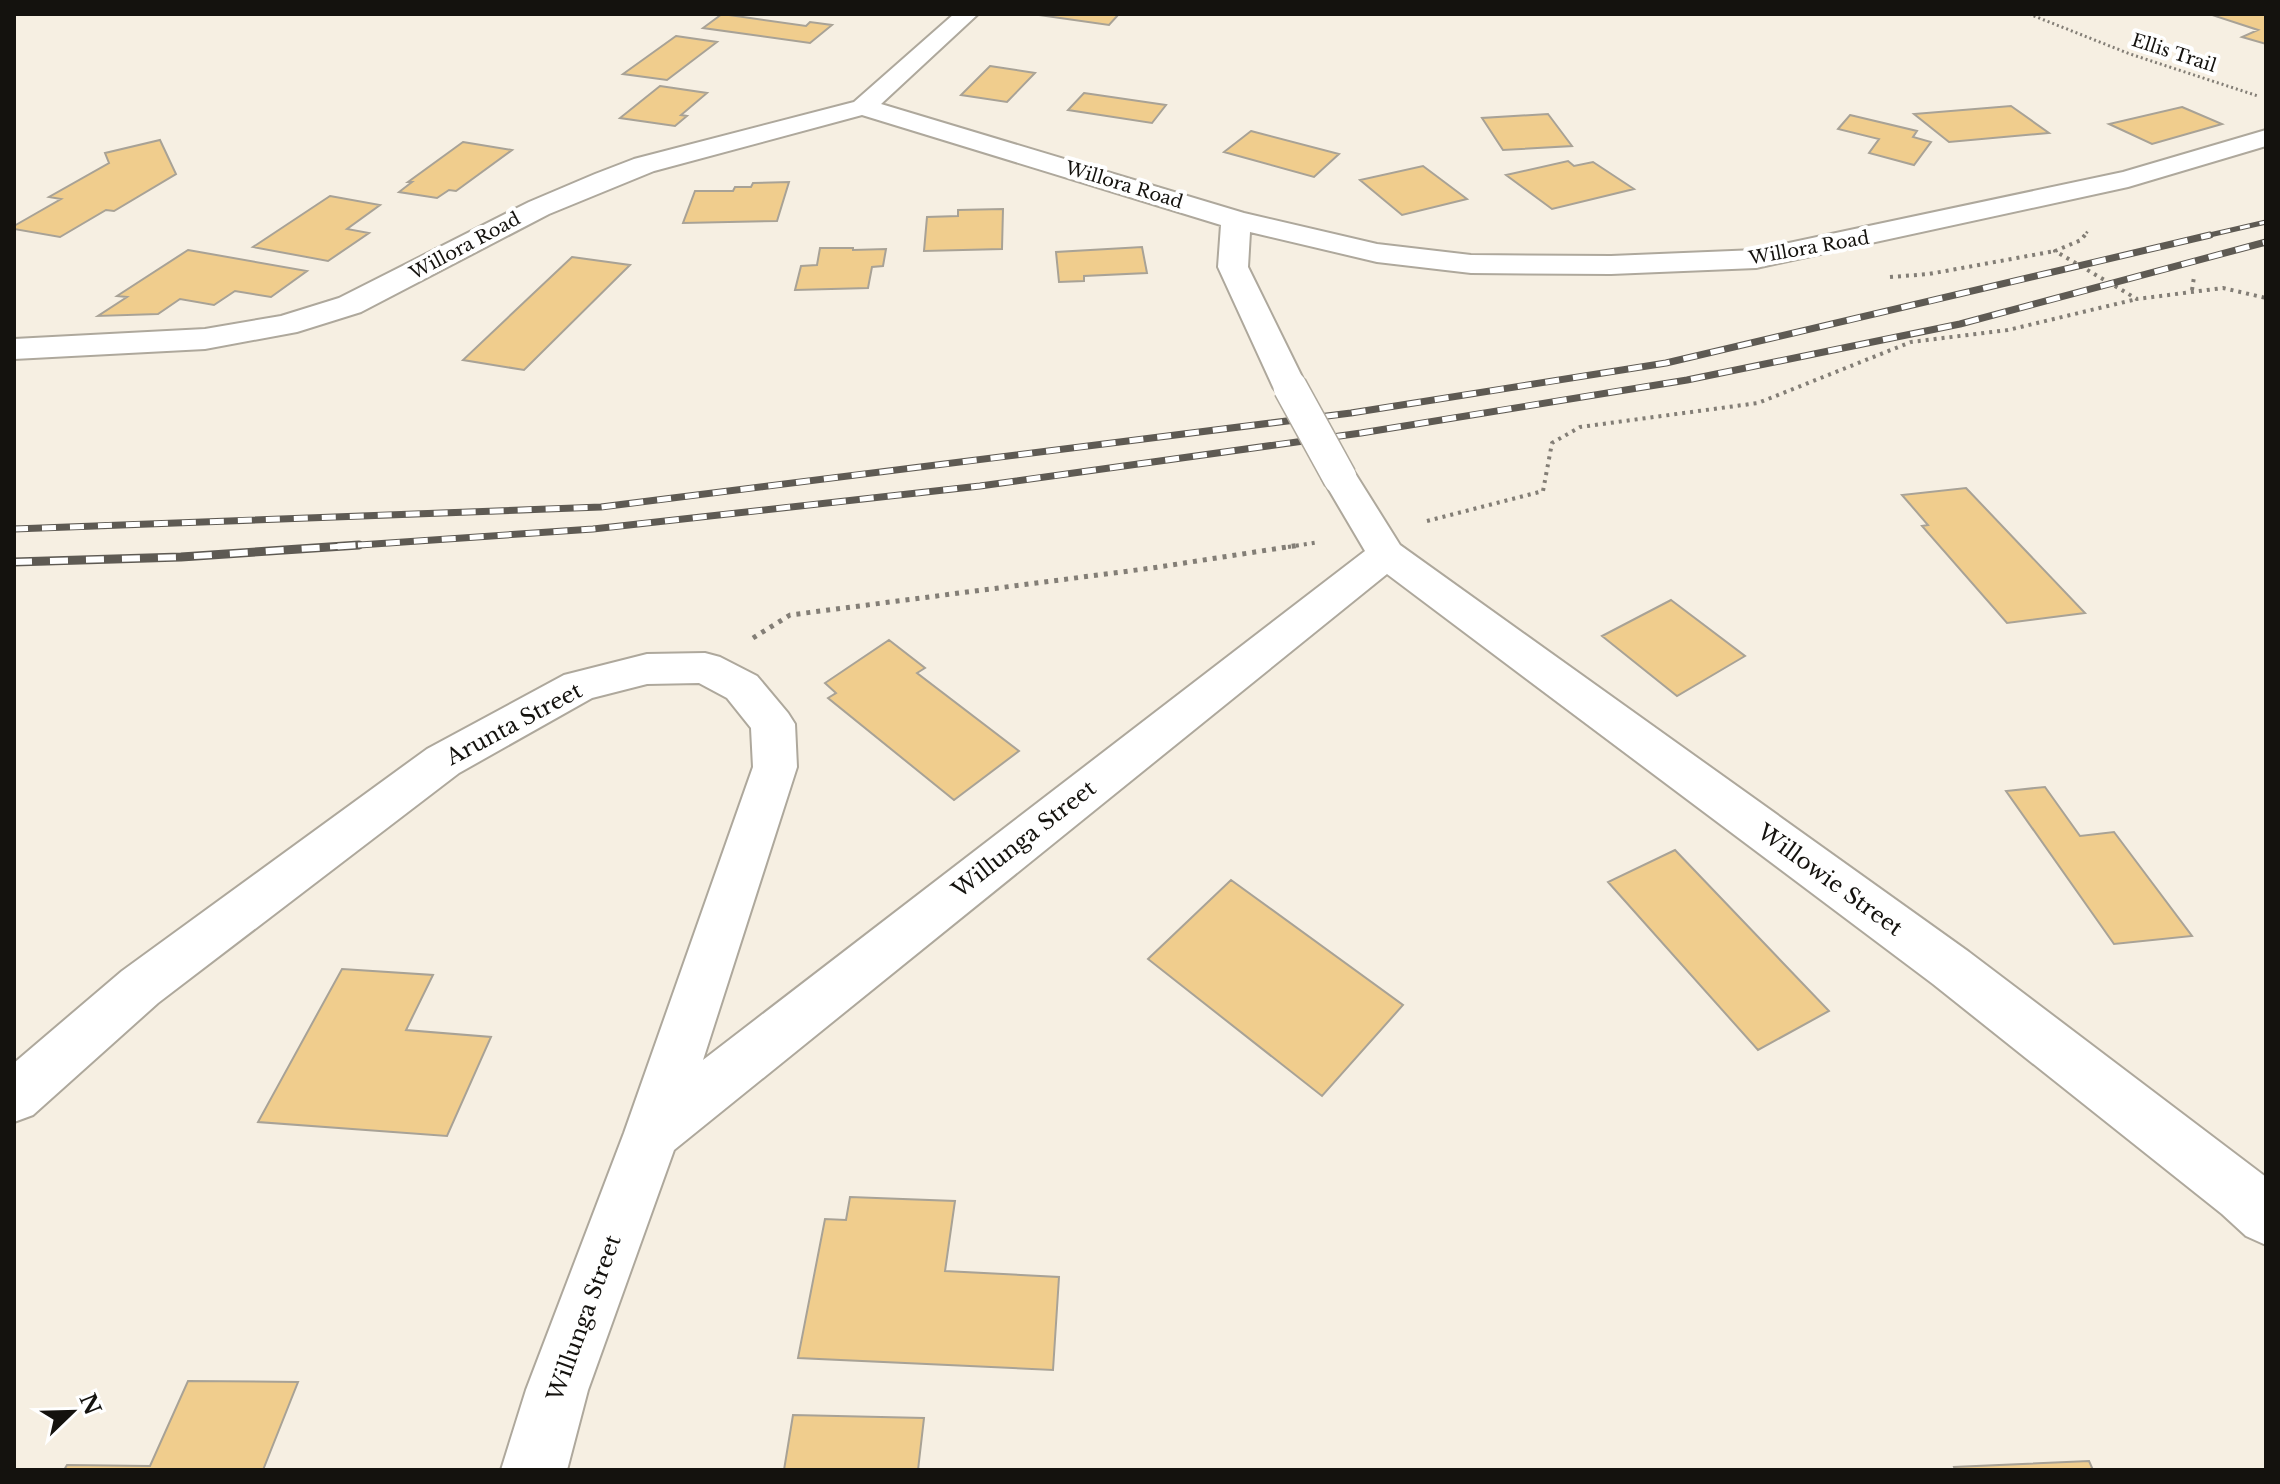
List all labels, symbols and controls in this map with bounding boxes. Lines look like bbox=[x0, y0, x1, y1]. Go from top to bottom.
street label: Ellis Trail bbox=[2129, 29, 2219, 77]
street label: Willora Road bbox=[1061, 156, 1186, 213]
street label: Willora Road bbox=[405, 208, 524, 285]
street label: Willora Road bbox=[1746, 227, 1871, 270]
street label: Arunta Street bbox=[440, 677, 587, 772]
street label: Willunga Street bbox=[946, 774, 1102, 904]
street label: Willowie Street bbox=[1751, 818, 1908, 942]
street label: Willunga Street bbox=[541, 1231, 627, 1406]
north arrow bbox=[32, 1372, 112, 1452]
text: N bbox=[73, 1390, 107, 1419]

